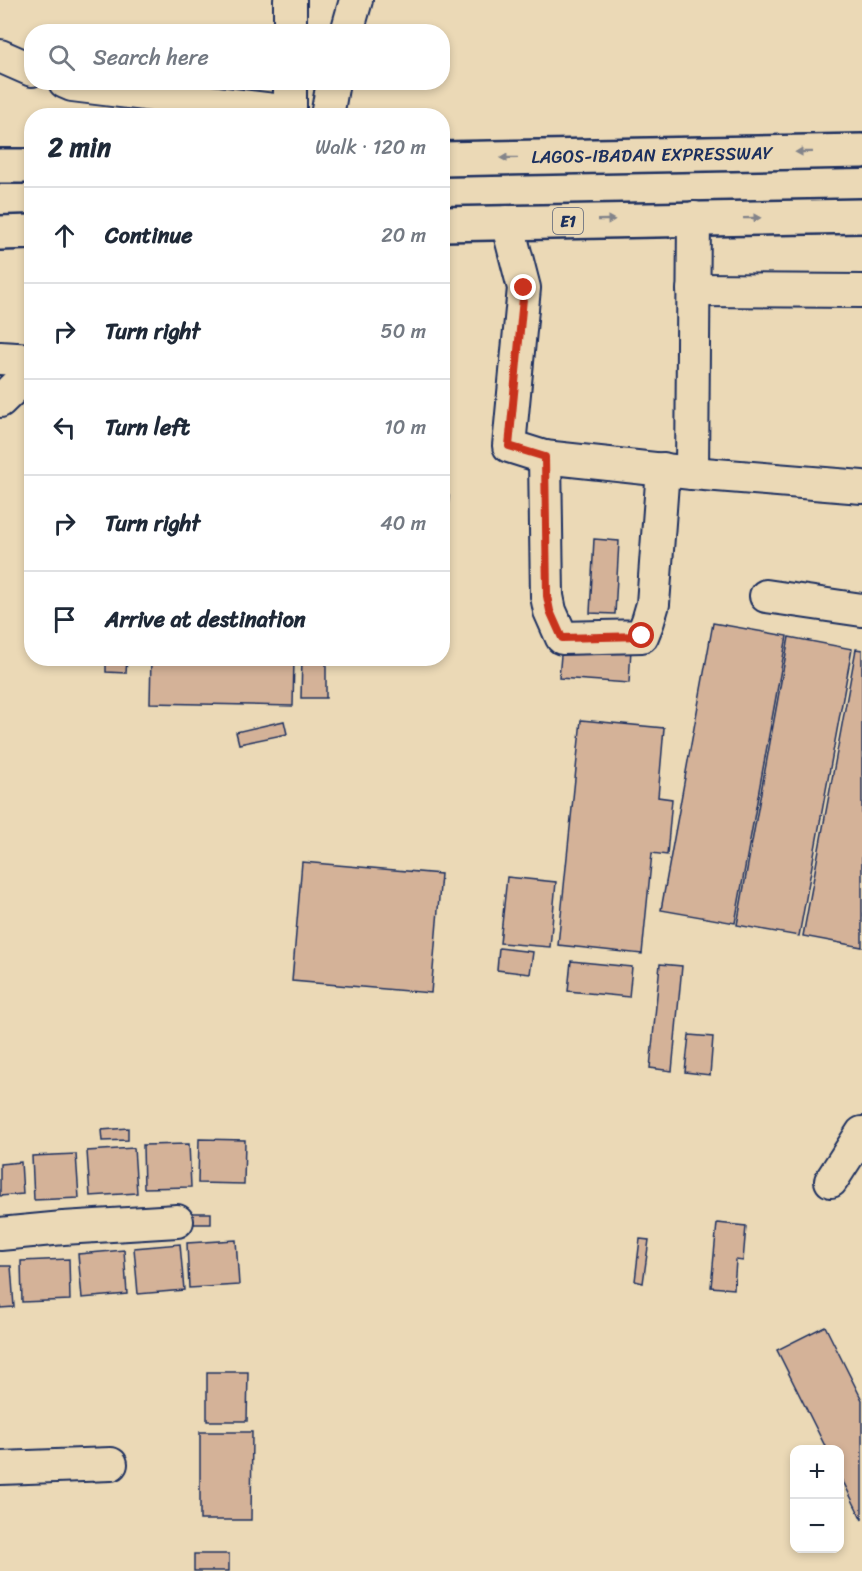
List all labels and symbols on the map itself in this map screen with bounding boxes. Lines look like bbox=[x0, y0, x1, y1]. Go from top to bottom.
street label: LAGOS-IBADAN EXPRESSWAY bbox=[531, 137, 774, 173]
one-way arrow bbox=[794, 148, 813, 157]
one-way arrow bbox=[499, 153, 518, 163]
road number: E1 bbox=[553, 208, 583, 234]
one-way arrow bbox=[743, 213, 762, 222]
one-way arrow bbox=[596, 216, 615, 225]
route end bbox=[510, 274, 536, 300]
route start bbox=[628, 622, 654, 648]

